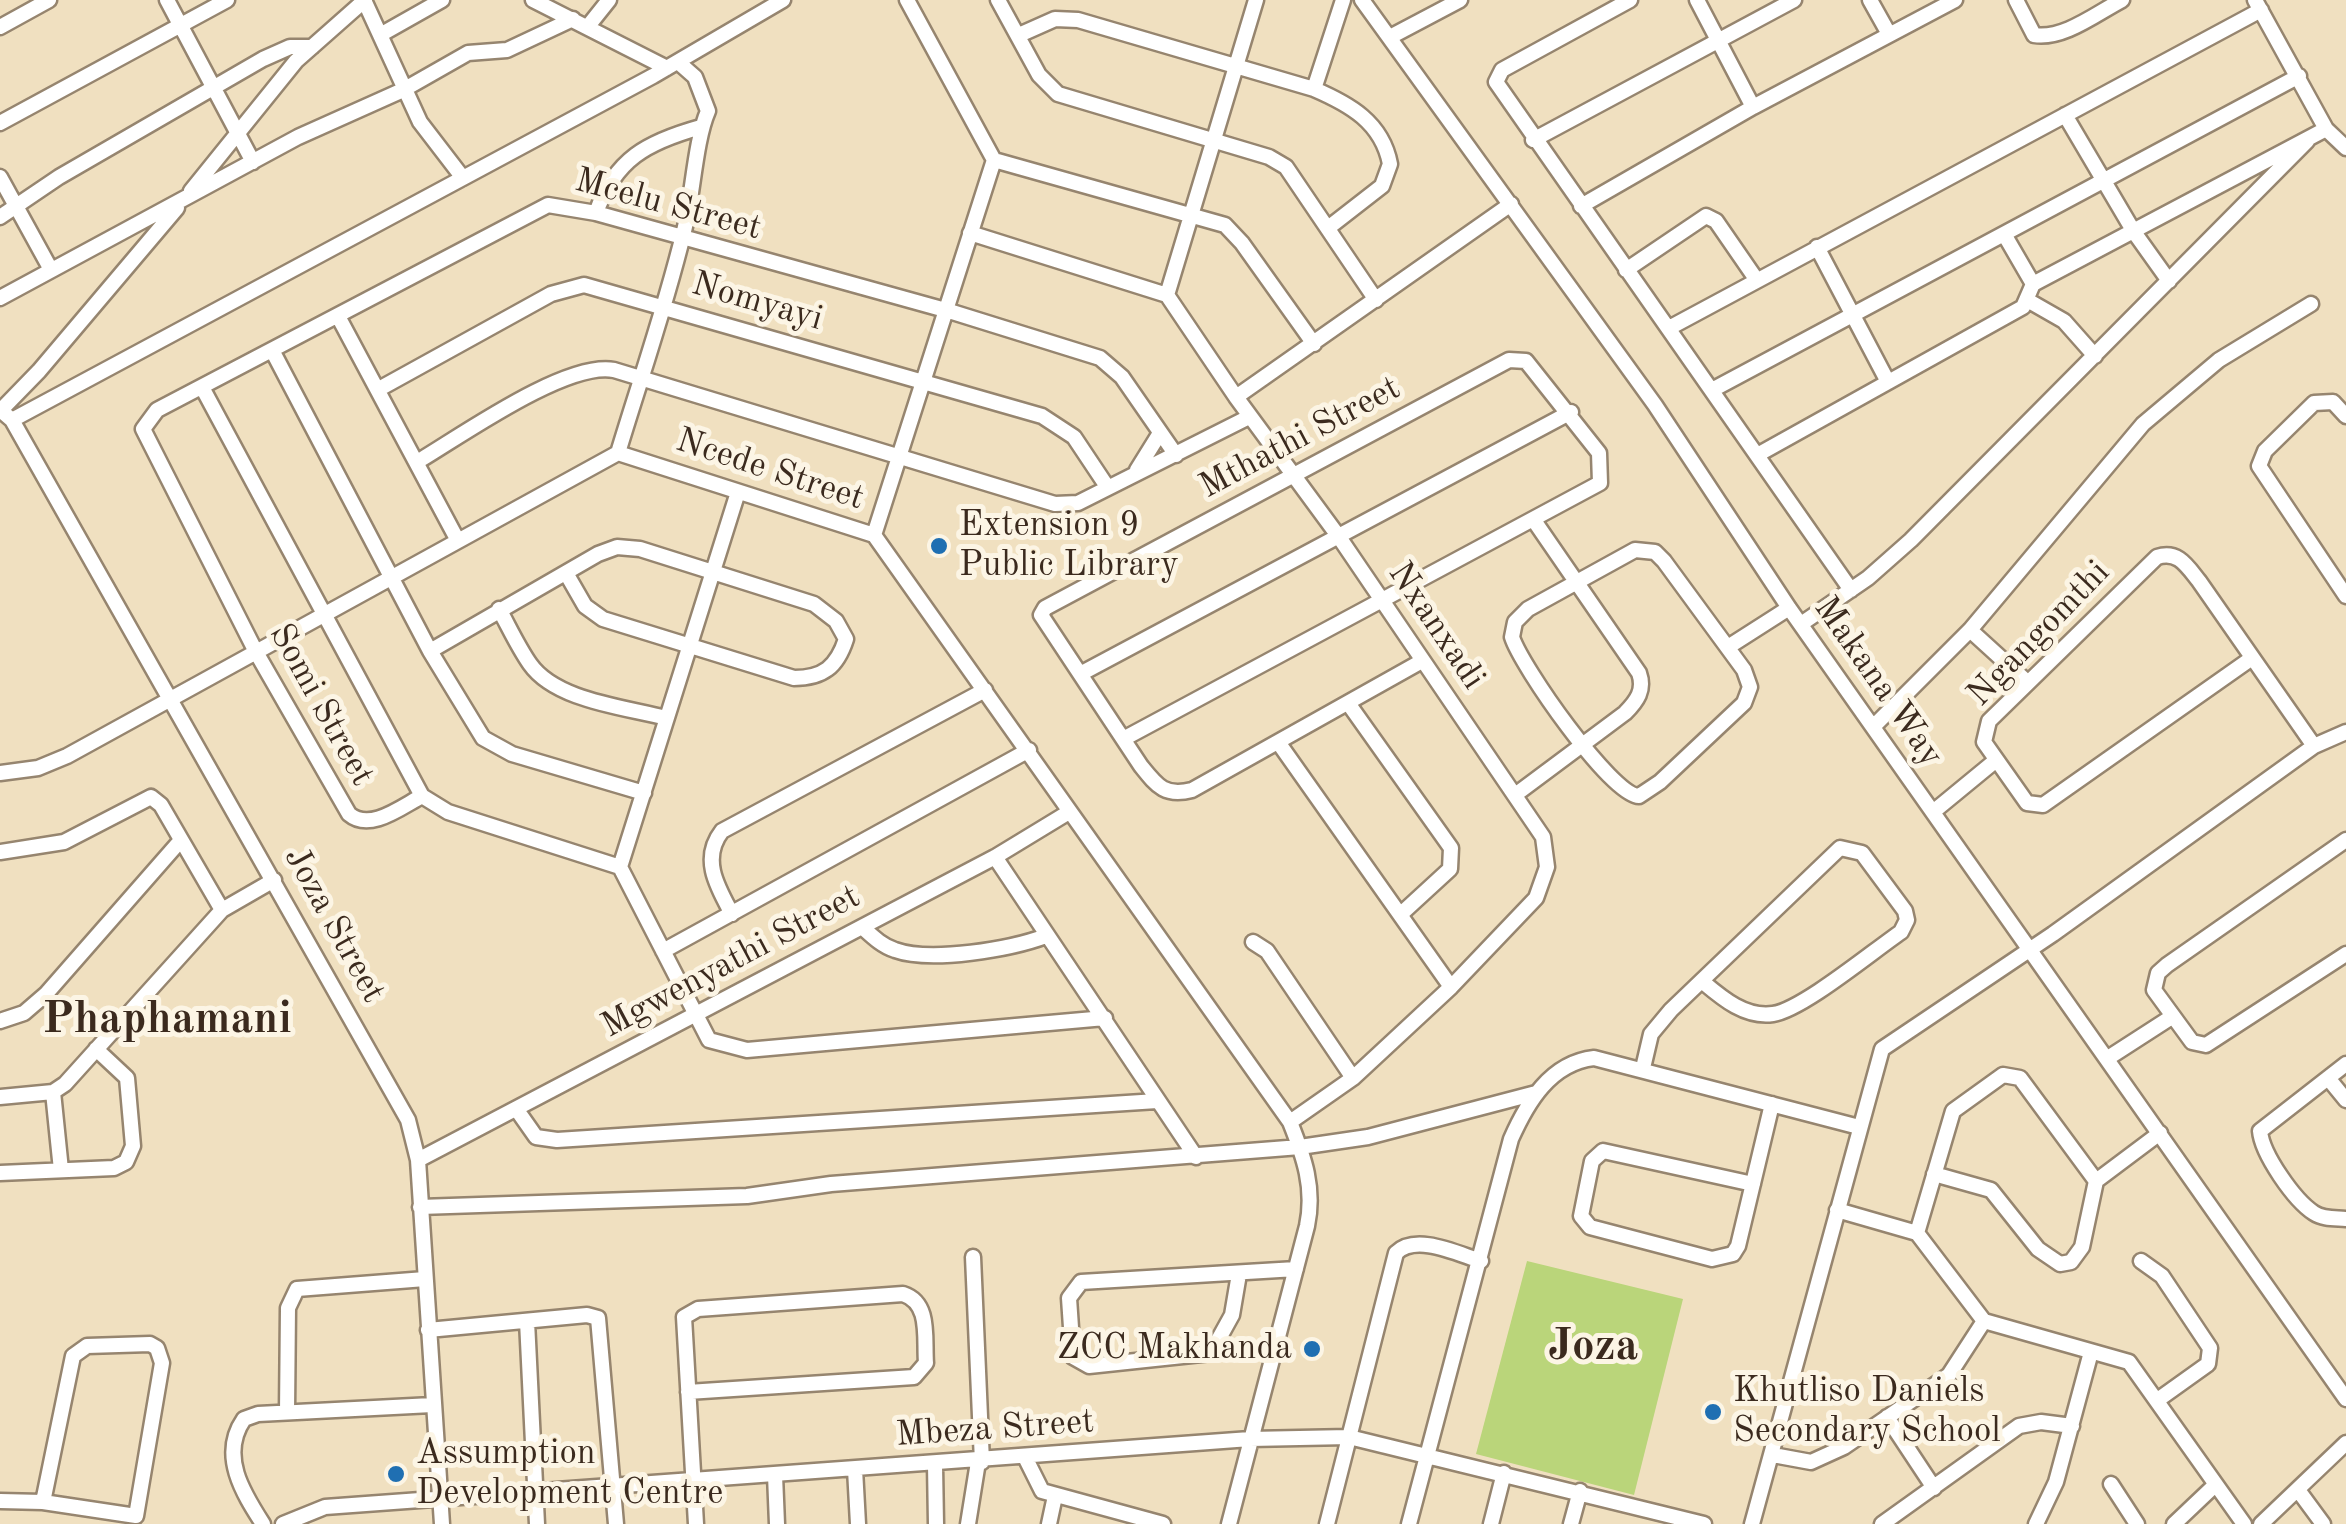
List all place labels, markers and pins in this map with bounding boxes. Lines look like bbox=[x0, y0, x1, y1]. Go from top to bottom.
place label: Extension 9 Public Library bbox=[959, 505, 1179, 587]
marker: Extension 9 Public Library bbox=[928, 535, 950, 557]
place label: ZCC Makhanda bbox=[1057, 1328, 1292, 1370]
marker: ZCC Makhanda bbox=[1301, 1338, 1323, 1360]
place label: Khutliso Daniels Secondary School bbox=[1733, 1371, 2001, 1453]
marker: Khutliso Daniels Secondary School bbox=[1702, 1401, 1724, 1423]
place label: Assumption Development Centre bbox=[416, 1433, 723, 1515]
marker: Assumption Development Centre bbox=[385, 1463, 407, 1485]

